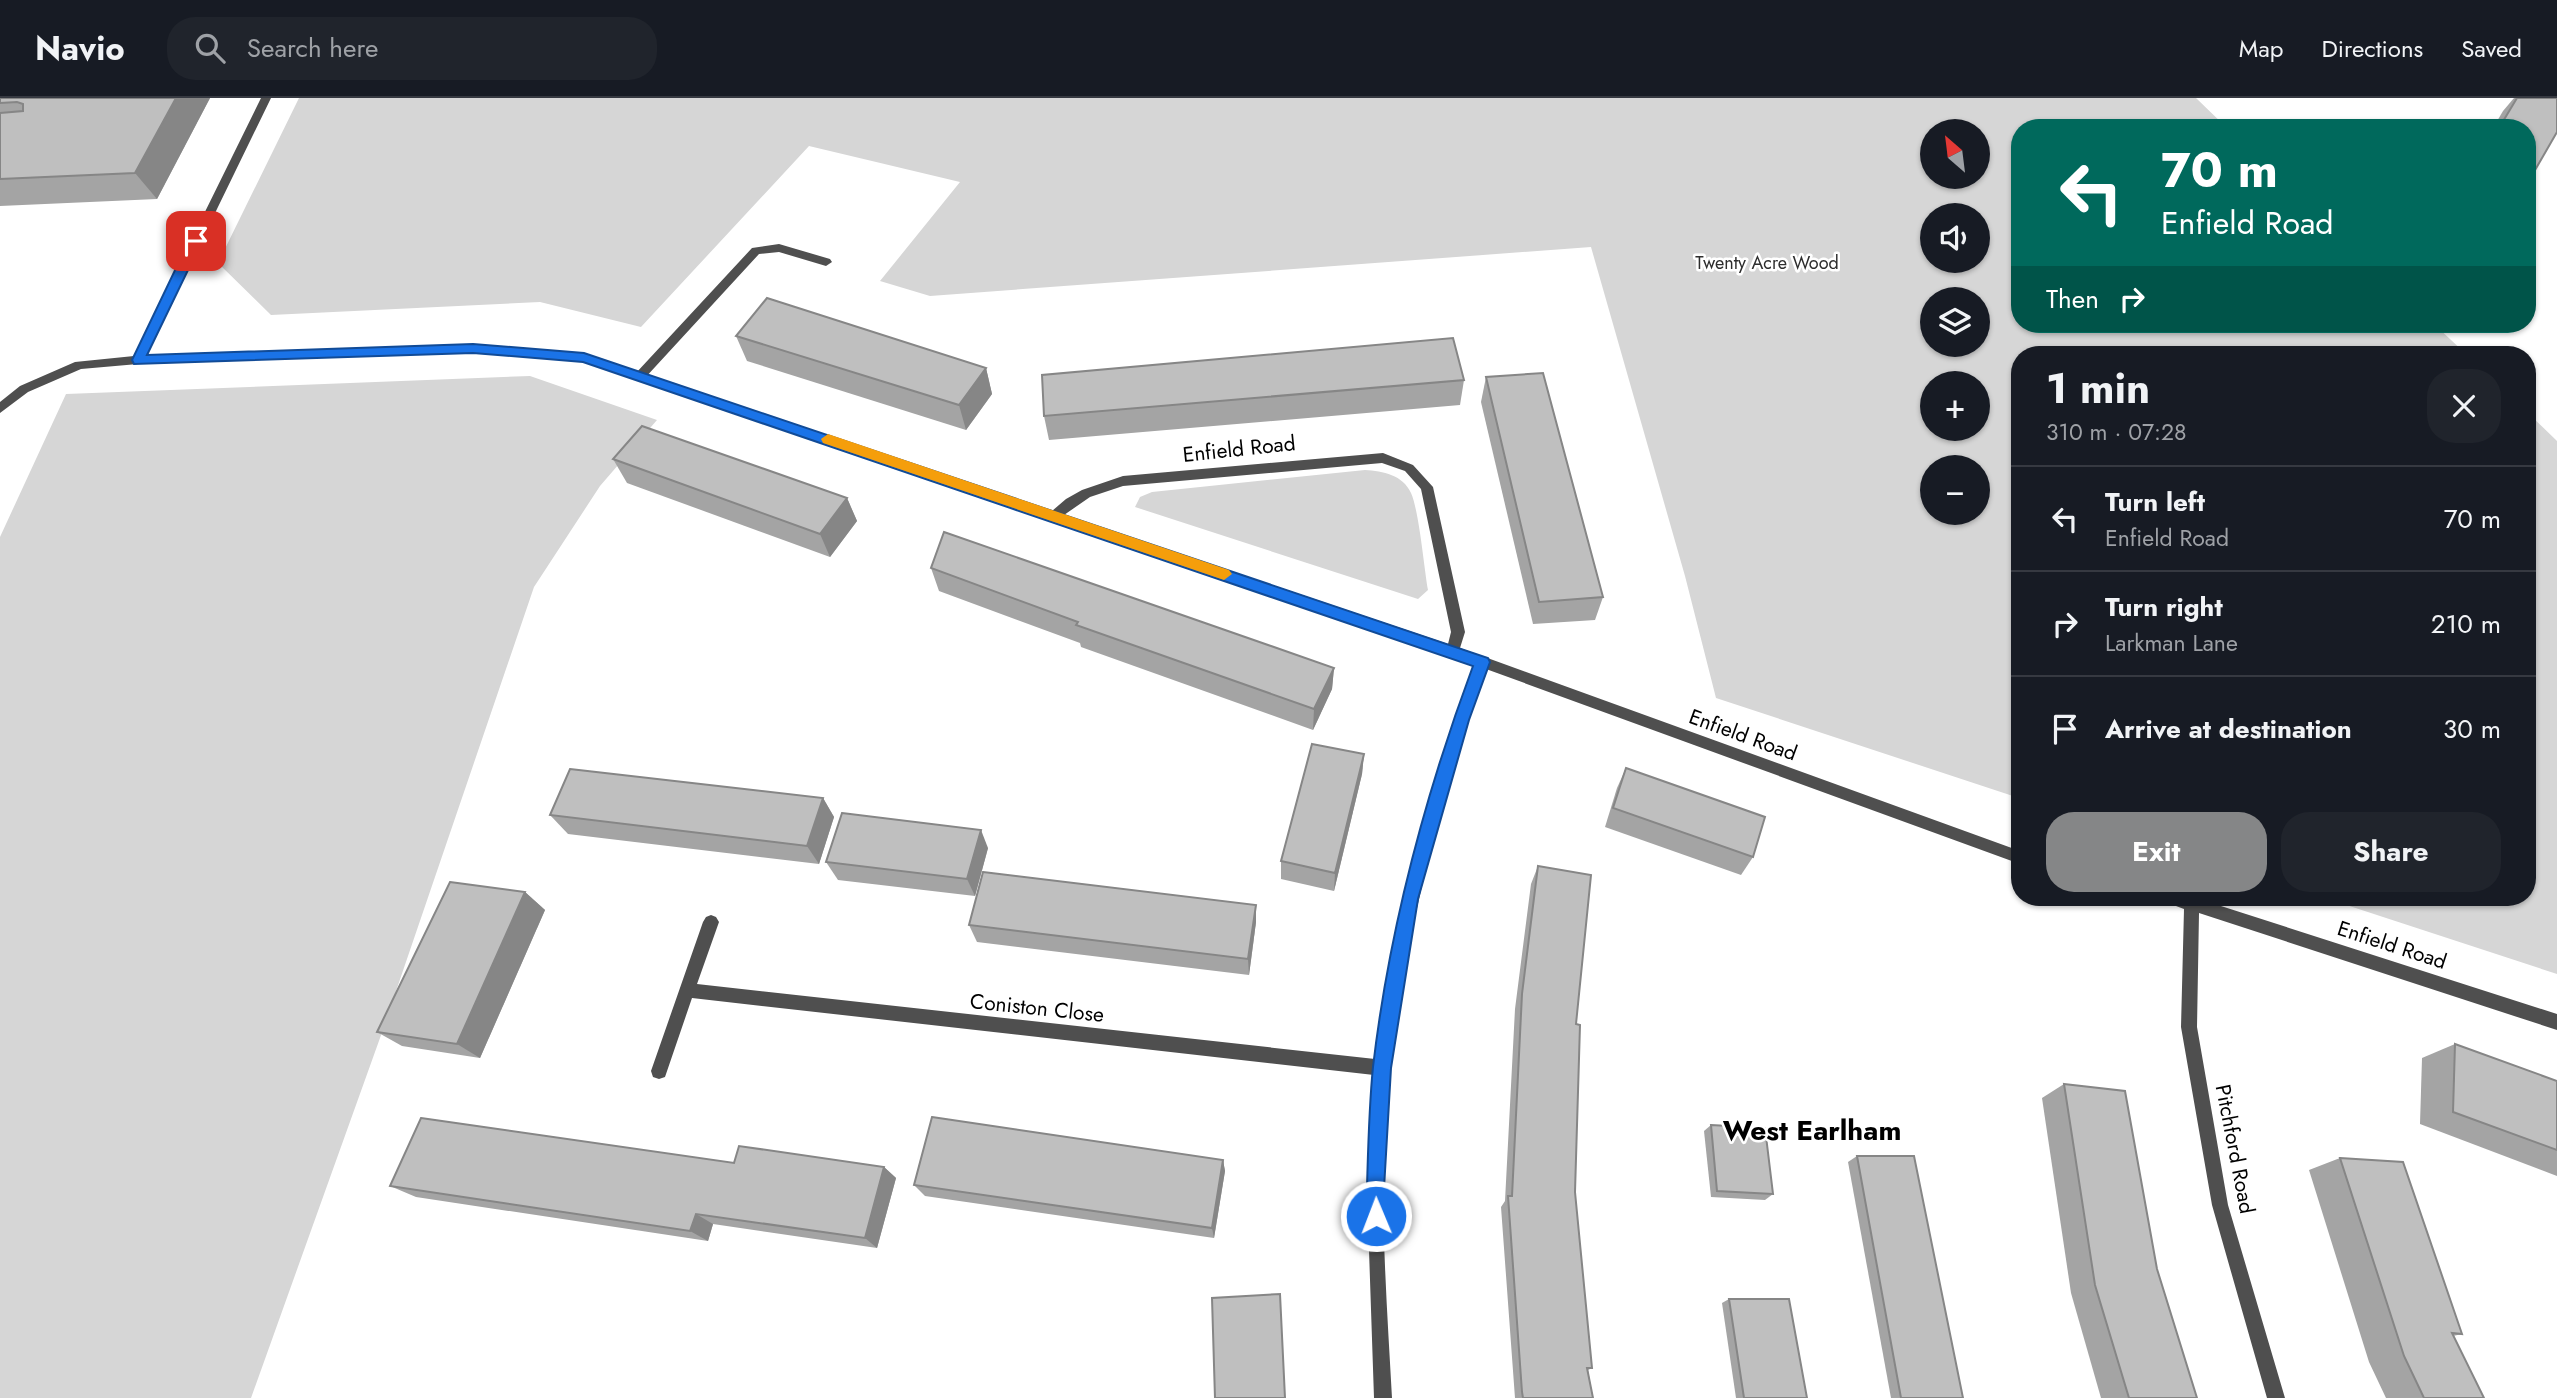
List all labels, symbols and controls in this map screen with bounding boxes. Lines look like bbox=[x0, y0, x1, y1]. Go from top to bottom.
search box bbox=[167, 17, 657, 80]
text: Navio bbox=[35, 25, 125, 72]
icon: search bbox=[191, 29, 229, 67]
text: Search here bbox=[247, 29, 378, 67]
text: Map bbox=[2239, 31, 2284, 66]
text: Directions bbox=[2322, 31, 2423, 66]
text: Saved bbox=[2461, 31, 2522, 66]
north arrow bbox=[1920, 119, 1990, 189]
map controls bbox=[1920, 119, 1990, 525]
text: 70 m bbox=[2161, 135, 2278, 205]
icon: left bbox=[2046, 147, 2137, 238]
text: Enfield Road bbox=[2161, 200, 2334, 246]
button: sound bbox=[1920, 203, 1990, 273]
pin bbox=[166, 211, 226, 271]
icon: arrive bbox=[177, 222, 215, 260]
park label: Twenty Acre Wood bbox=[1695, 250, 1839, 276]
text: Then bbox=[2046, 280, 2099, 318]
icon: right bbox=[2113, 280, 2151, 318]
button: layers bbox=[1920, 287, 1990, 357]
text: 1 min bbox=[2046, 358, 2150, 419]
button: close bbox=[2427, 369, 2501, 443]
button: + bbox=[1920, 371, 1990, 441]
text: 310 m · 07:28 bbox=[2046, 415, 2187, 449]
street label: Enfield Road bbox=[1181, 428, 1297, 470]
button: − bbox=[1920, 455, 1990, 525]
text: Turn left bbox=[2105, 483, 2205, 521]
icon: left bbox=[2046, 500, 2084, 538]
text: 70 m bbox=[2444, 500, 2501, 538]
text: Enfield Road bbox=[2105, 521, 2229, 555]
text: Turn right bbox=[2105, 588, 2223, 626]
icon: right bbox=[2046, 605, 2084, 643]
text: 210 m bbox=[2431, 605, 2501, 643]
text: Larkman Lane bbox=[2105, 626, 2238, 660]
street label: Enfield Road bbox=[1685, 702, 1801, 768]
icon: arrive bbox=[2046, 710, 2084, 748]
text: Arrive at destination bbox=[2105, 710, 2352, 748]
text: 30 m bbox=[2443, 710, 2501, 748]
button: Exit bbox=[2046, 812, 2267, 892]
button: Share bbox=[2281, 812, 2501, 892]
street label: Enfield Road bbox=[2334, 913, 2450, 977]
street label: Coniston Close bbox=[969, 986, 1106, 1030]
street label: Pitchford Road bbox=[2208, 1082, 2262, 1216]
district label: West Earlham bbox=[1723, 1110, 1901, 1151]
position arrow bbox=[1339, 1179, 1413, 1253]

